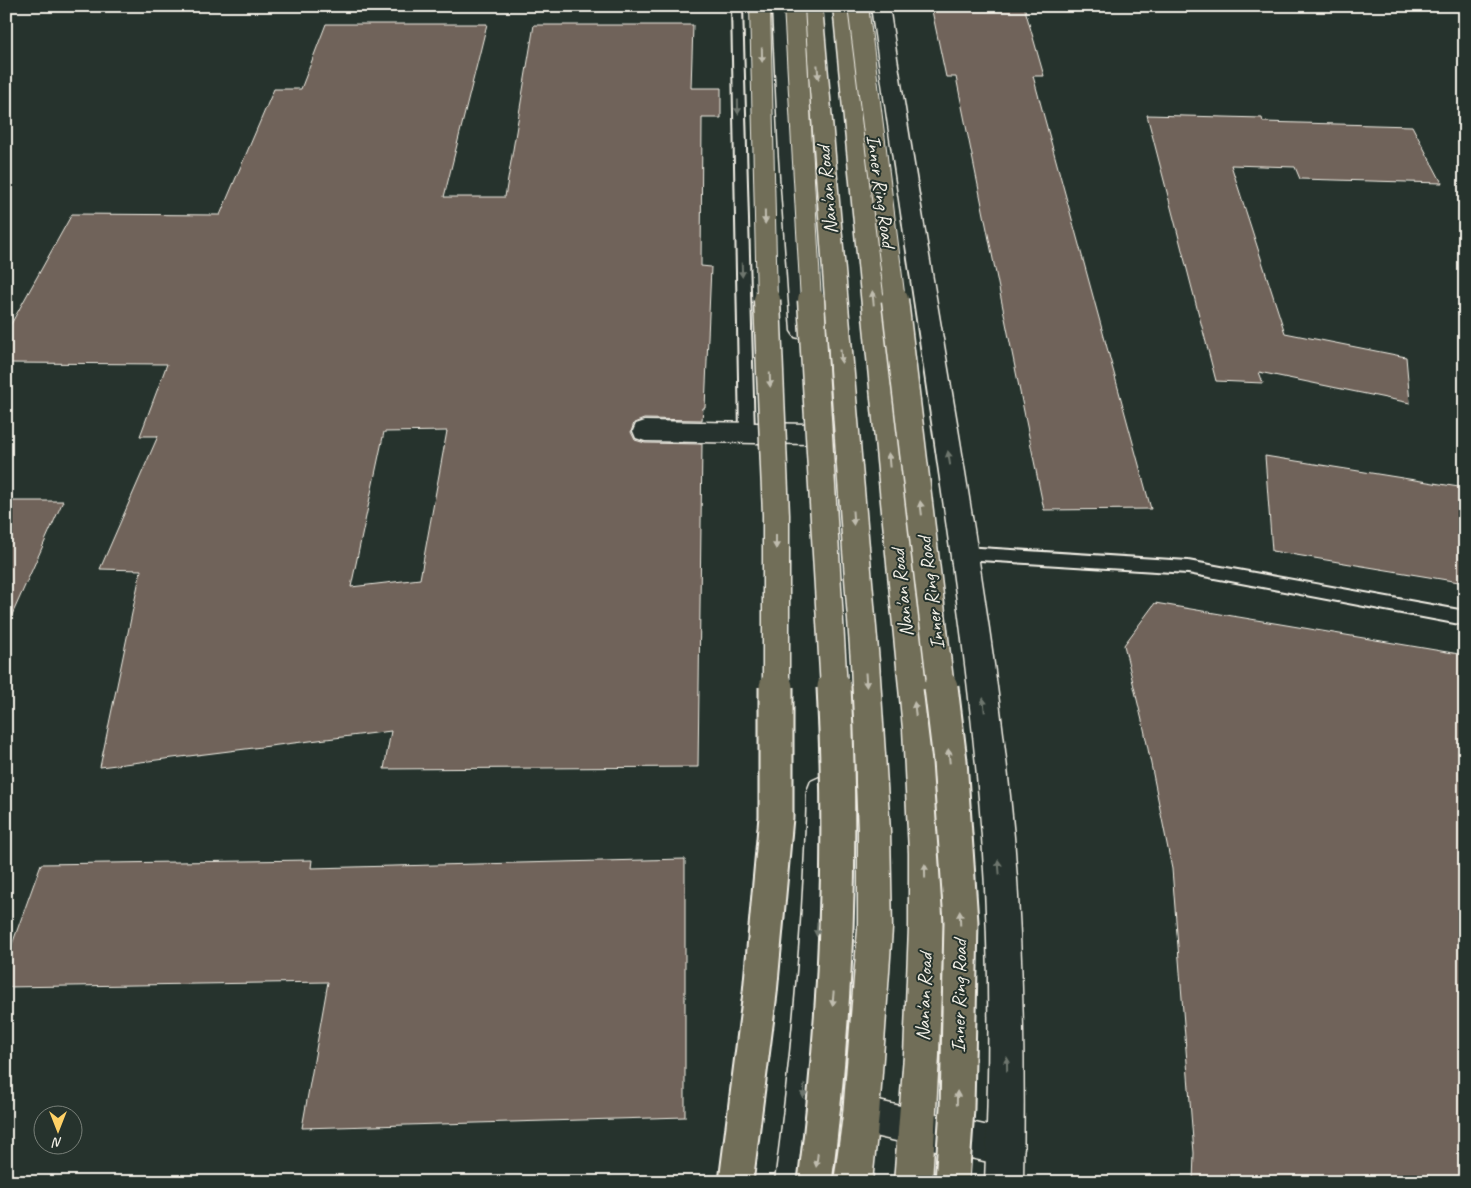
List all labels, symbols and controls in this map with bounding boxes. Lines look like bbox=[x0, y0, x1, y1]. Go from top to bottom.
one-way arrow bbox=[758, 47, 766, 63]
one-way arrow bbox=[814, 65, 822, 81]
one-way arrow bbox=[734, 100, 742, 116]
street label: Inner Ring Road bbox=[861, 133, 902, 252]
street label: Nan'an Road bbox=[810, 142, 843, 235]
one-way arrow bbox=[761, 210, 769, 226]
one-way arrow bbox=[738, 262, 746, 278]
one-way arrow bbox=[869, 290, 877, 306]
one-way arrow bbox=[837, 349, 845, 365]
one-way arrow bbox=[767, 372, 775, 388]
one-way arrow bbox=[945, 450, 953, 466]
one-way arrow bbox=[885, 452, 893, 468]
one-way arrow bbox=[917, 499, 925, 515]
one-way arrow bbox=[850, 511, 858, 527]
street label: Inner Ring Road bbox=[911, 532, 950, 651]
one-way arrow bbox=[772, 534, 780, 550]
street label: Nan'an Road bbox=[885, 545, 919, 638]
one-way arrow bbox=[862, 673, 870, 689]
one-way arrow bbox=[980, 697, 988, 713]
one-way arrow bbox=[911, 700, 919, 716]
one-way arrow bbox=[945, 748, 953, 764]
one-way arrow bbox=[995, 859, 1003, 875]
one-way arrow bbox=[921, 863, 929, 879]
one-way arrow bbox=[956, 910, 964, 926]
one-way arrow bbox=[813, 921, 821, 937]
street label: Inner Ring Road bbox=[946, 936, 973, 1053]
street label: Nan'an Road bbox=[910, 949, 938, 1042]
one-way arrow bbox=[828, 991, 836, 1007]
one-way arrow bbox=[1003, 1056, 1011, 1072]
one-way arrow bbox=[800, 1083, 808, 1099]
one-way arrow bbox=[953, 1090, 961, 1106]
north arrow bbox=[32, 1106, 82, 1156]
text: N bbox=[51, 1134, 62, 1151]
one-way arrow bbox=[813, 1153, 821, 1169]

